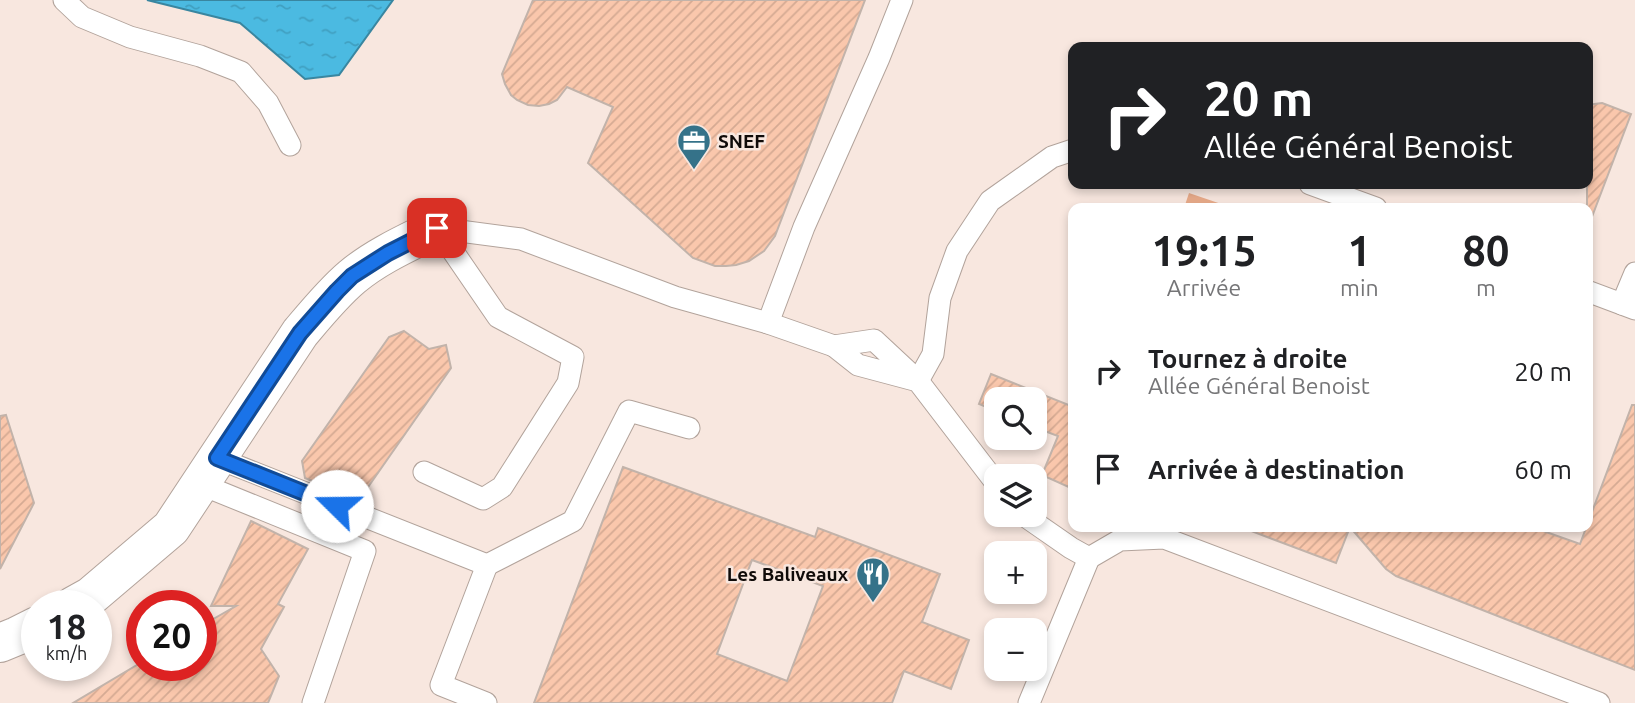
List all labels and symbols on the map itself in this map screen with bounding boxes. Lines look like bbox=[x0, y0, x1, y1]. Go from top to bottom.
office icon: SNEF bbox=[675, 122, 713, 171]
place label: SNEF bbox=[718, 130, 765, 152]
pin bbox=[407, 198, 467, 258]
position arrow bbox=[300, 469, 374, 543]
restaurant icon: Les Baliveaux bbox=[854, 555, 892, 604]
place label: Les Baliveaux bbox=[727, 563, 849, 585]
speed limit sign: 20 bbox=[126, 590, 217, 681]

